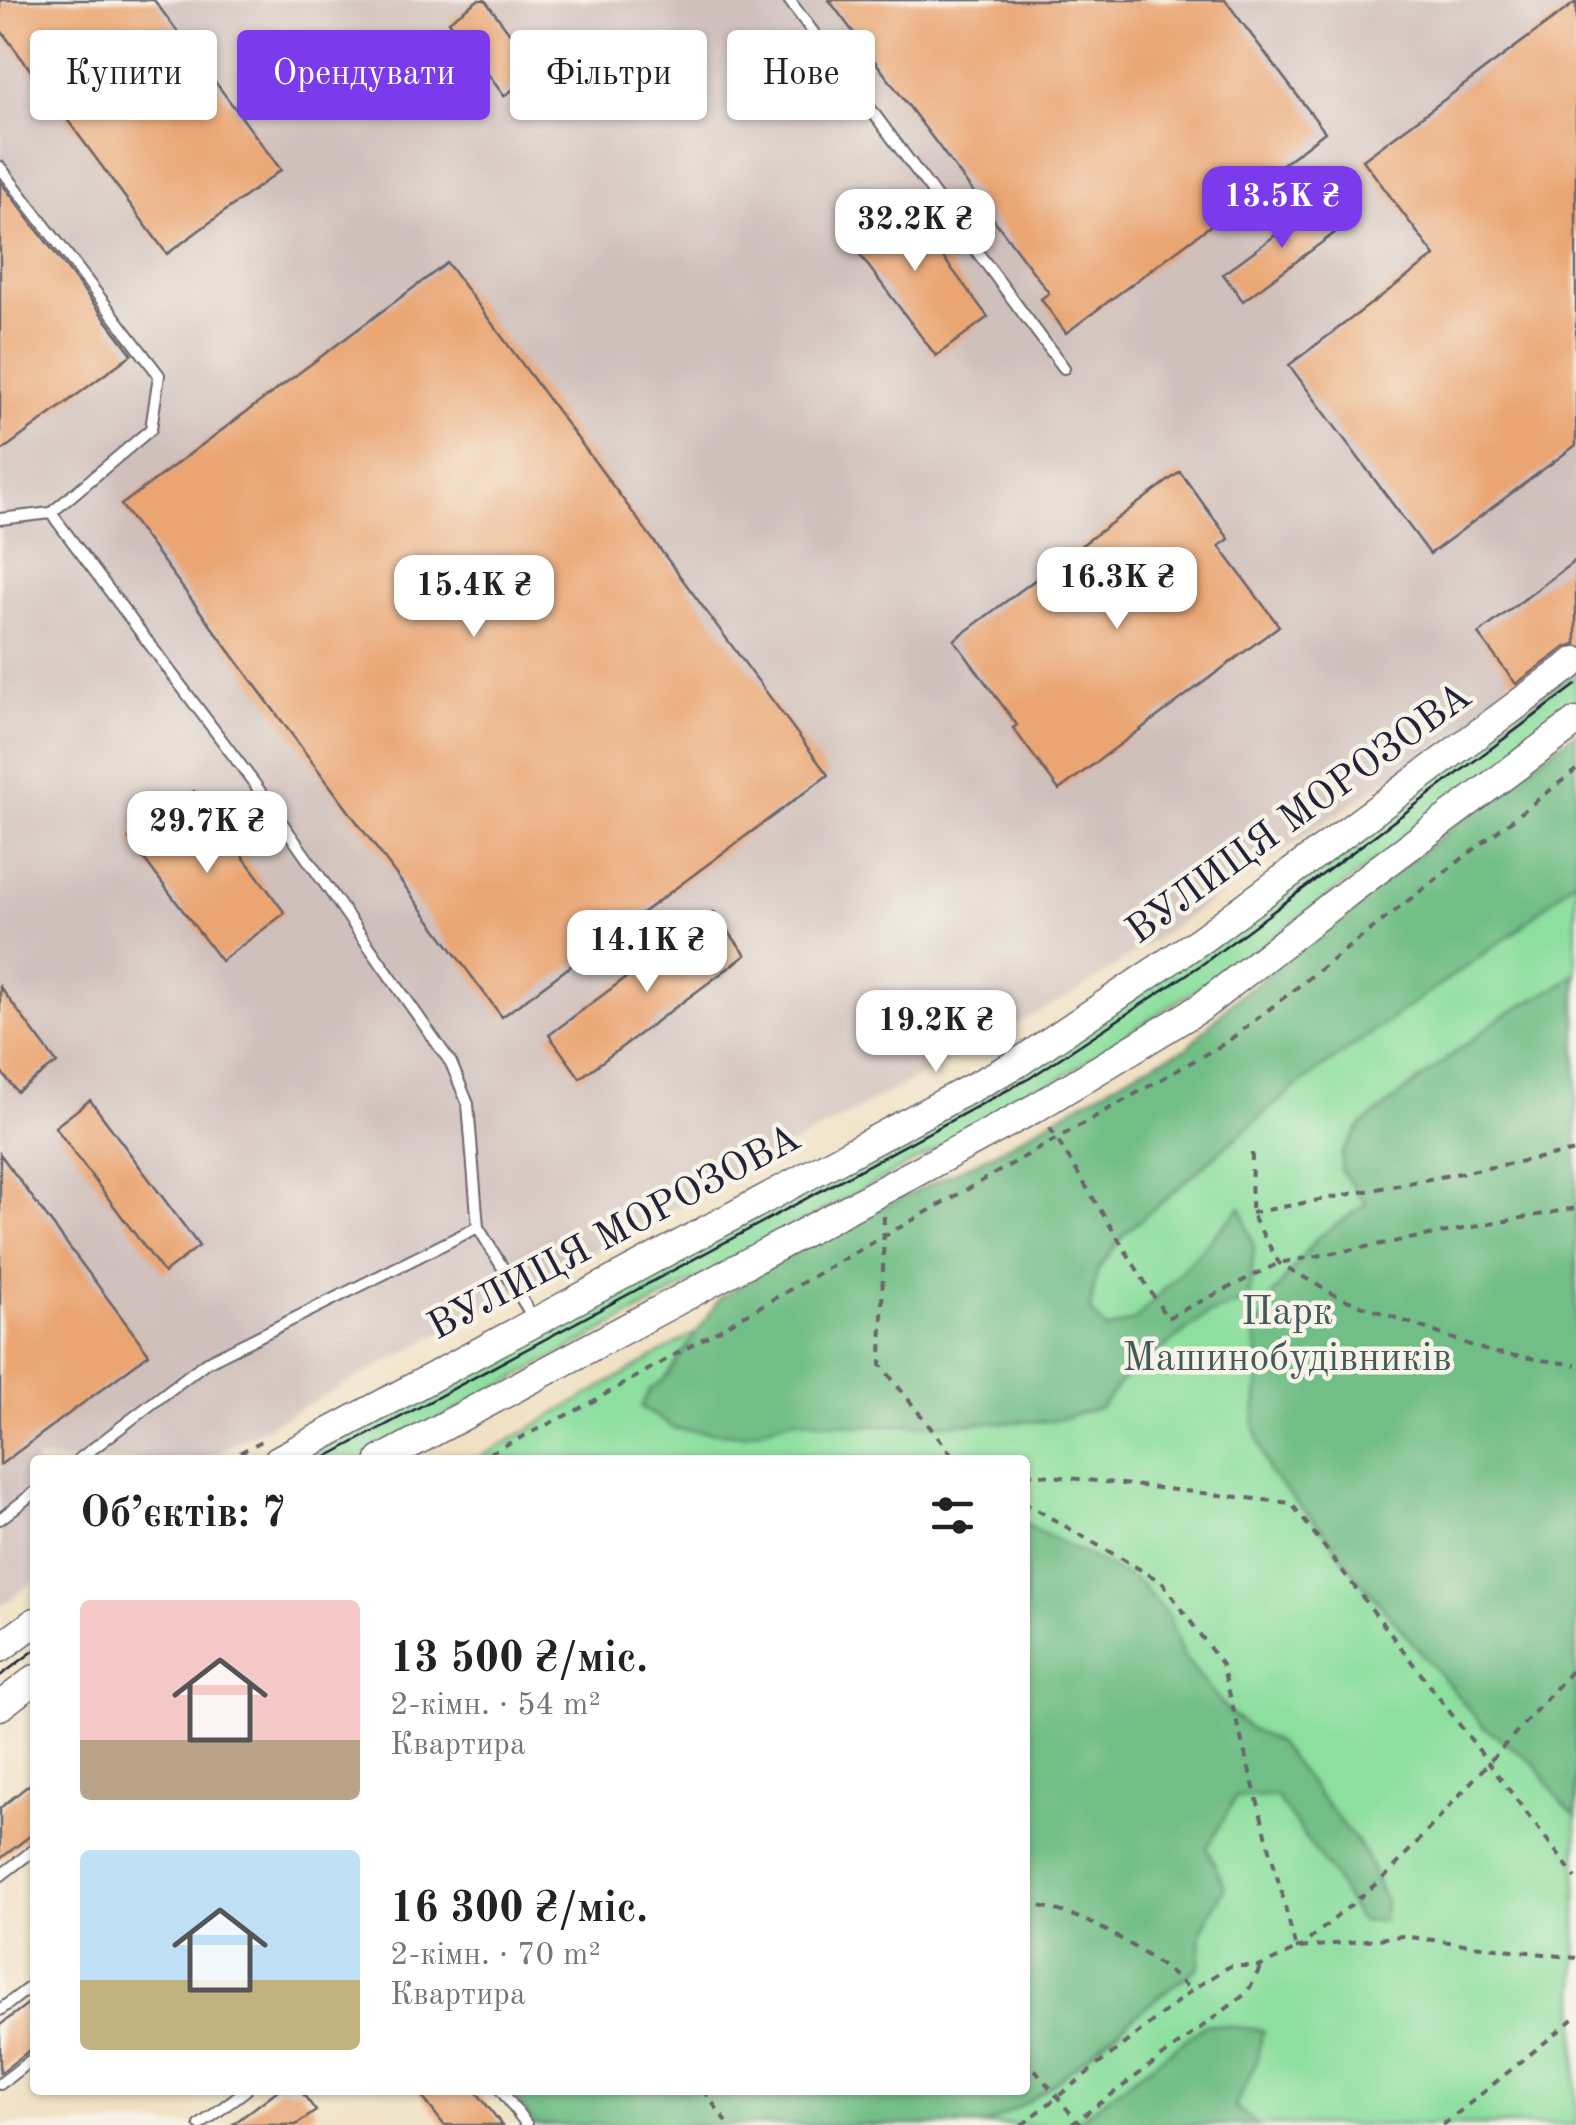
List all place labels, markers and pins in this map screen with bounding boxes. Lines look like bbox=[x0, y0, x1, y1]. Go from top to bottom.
pin: 13.5K ₴ bbox=[1190, 166, 1374, 251]
pin: 32.2K ₴ bbox=[823, 189, 1007, 274]
pin: 16.3K ₴ bbox=[1025, 547, 1209, 632]
pin: 15.4K ₴ bbox=[382, 555, 566, 640]
pin: 29.7K ₴ bbox=[115, 791, 299, 876]
pin: 14.1K ₴ bbox=[555, 910, 739, 995]
pin: 19.2K ₴ bbox=[844, 990, 1028, 1075]

